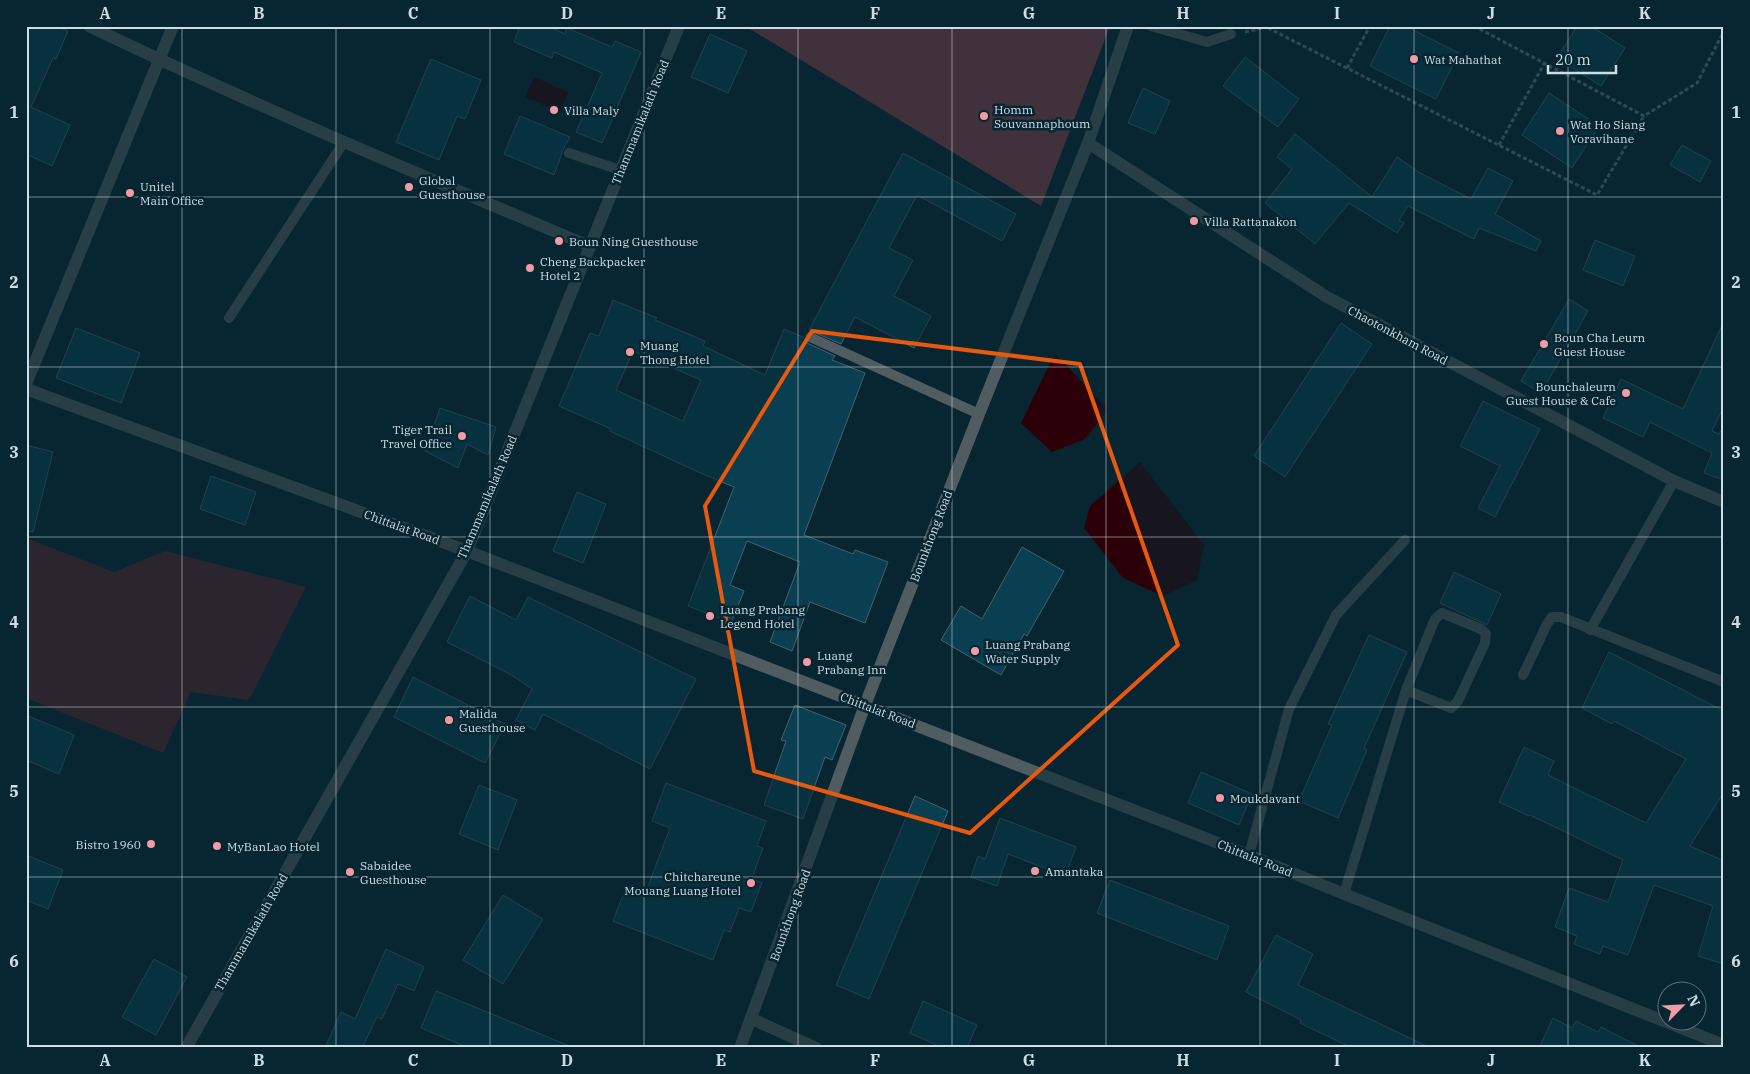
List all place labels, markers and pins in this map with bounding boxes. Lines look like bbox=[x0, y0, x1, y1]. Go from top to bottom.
place label: Wat Mahathat bbox=[1424, 52, 1502, 67]
marker: Wat Mahathat bbox=[1408, 53, 1420, 65]
place label: Homm Souvannaphoum bbox=[994, 102, 1091, 131]
place label: Villa Maly bbox=[564, 103, 620, 118]
marker: Villa Maly bbox=[548, 104, 560, 116]
marker: Homm Souvannaphoum bbox=[978, 110, 990, 122]
place label: Wat Ho Siang Voravihane bbox=[1570, 117, 1645, 146]
marker: Wat Ho Siang Voravihane bbox=[1554, 125, 1566, 137]
place label: Global Guesthouse bbox=[419, 173, 486, 202]
place label: Unitel Main Office bbox=[140, 179, 204, 208]
marker: Global Guesthouse bbox=[403, 181, 415, 193]
marker: Unitel Main Office bbox=[124, 187, 136, 199]
place label: Villa Rattanakon bbox=[1204, 214, 1297, 229]
marker: Villa Rattanakon bbox=[1188, 215, 1200, 227]
place label: Boun Ning Guesthouse bbox=[569, 234, 698, 249]
marker: Boun Ning Guesthouse bbox=[553, 235, 565, 247]
place label: Cheng Backpacker Hotel 2 bbox=[540, 254, 646, 283]
marker: Cheng Backpacker Hotel 2 bbox=[524, 262, 536, 274]
place label: Boun Cha Leurn Guest House bbox=[1554, 330, 1646, 359]
place label: Muang Thong Hotel bbox=[640, 338, 710, 367]
marker: Boun Cha Leurn Guest House bbox=[1538, 338, 1550, 350]
marker: Muang Thong Hotel bbox=[624, 346, 636, 358]
place label: Bounchaleurn Guest House & Cafe bbox=[1506, 379, 1616, 408]
marker: Bounchaleurn Guest House & Cafe bbox=[1620, 387, 1632, 399]
place label: Tiger Trail Travel Office bbox=[381, 422, 452, 451]
marker: Tiger Trail Travel Office bbox=[456, 430, 468, 442]
place label: Luang Prabang Legend Hotel bbox=[720, 602, 806, 631]
marker: Luang Prabang Legend Hotel bbox=[704, 610, 716, 622]
place label: Luang Prabang Water Supply bbox=[985, 637, 1071, 666]
marker: Luang Prabang Water Supply bbox=[969, 645, 981, 657]
place label: Luang Prabang Inn bbox=[817, 648, 887, 677]
marker: Luang Prabang Inn bbox=[801, 656, 813, 668]
place label: Malida Guesthouse bbox=[459, 706, 526, 735]
marker: Malida Guesthouse bbox=[443, 714, 455, 726]
place label: Moukdavant bbox=[1230, 791, 1300, 806]
marker: Moukdavant bbox=[1214, 792, 1226, 804]
place label: Bistro 1960 bbox=[76, 837, 141, 852]
marker: Bistro 1960 bbox=[145, 838, 157, 850]
place label: MyBanLao Hotel bbox=[227, 839, 320, 854]
marker: MyBanLao Hotel bbox=[211, 840, 223, 852]
place label: Sabaidee Guesthouse bbox=[360, 858, 427, 887]
place label: Amantaka bbox=[1045, 864, 1104, 879]
marker: Amantaka bbox=[1029, 865, 1041, 877]
marker: Sabaidee Guesthouse bbox=[344, 866, 356, 878]
place label: Chitchareune Mouang Luang Hotel bbox=[624, 869, 741, 898]
marker: Chitchareune Mouang Luang Hotel bbox=[745, 877, 757, 889]

